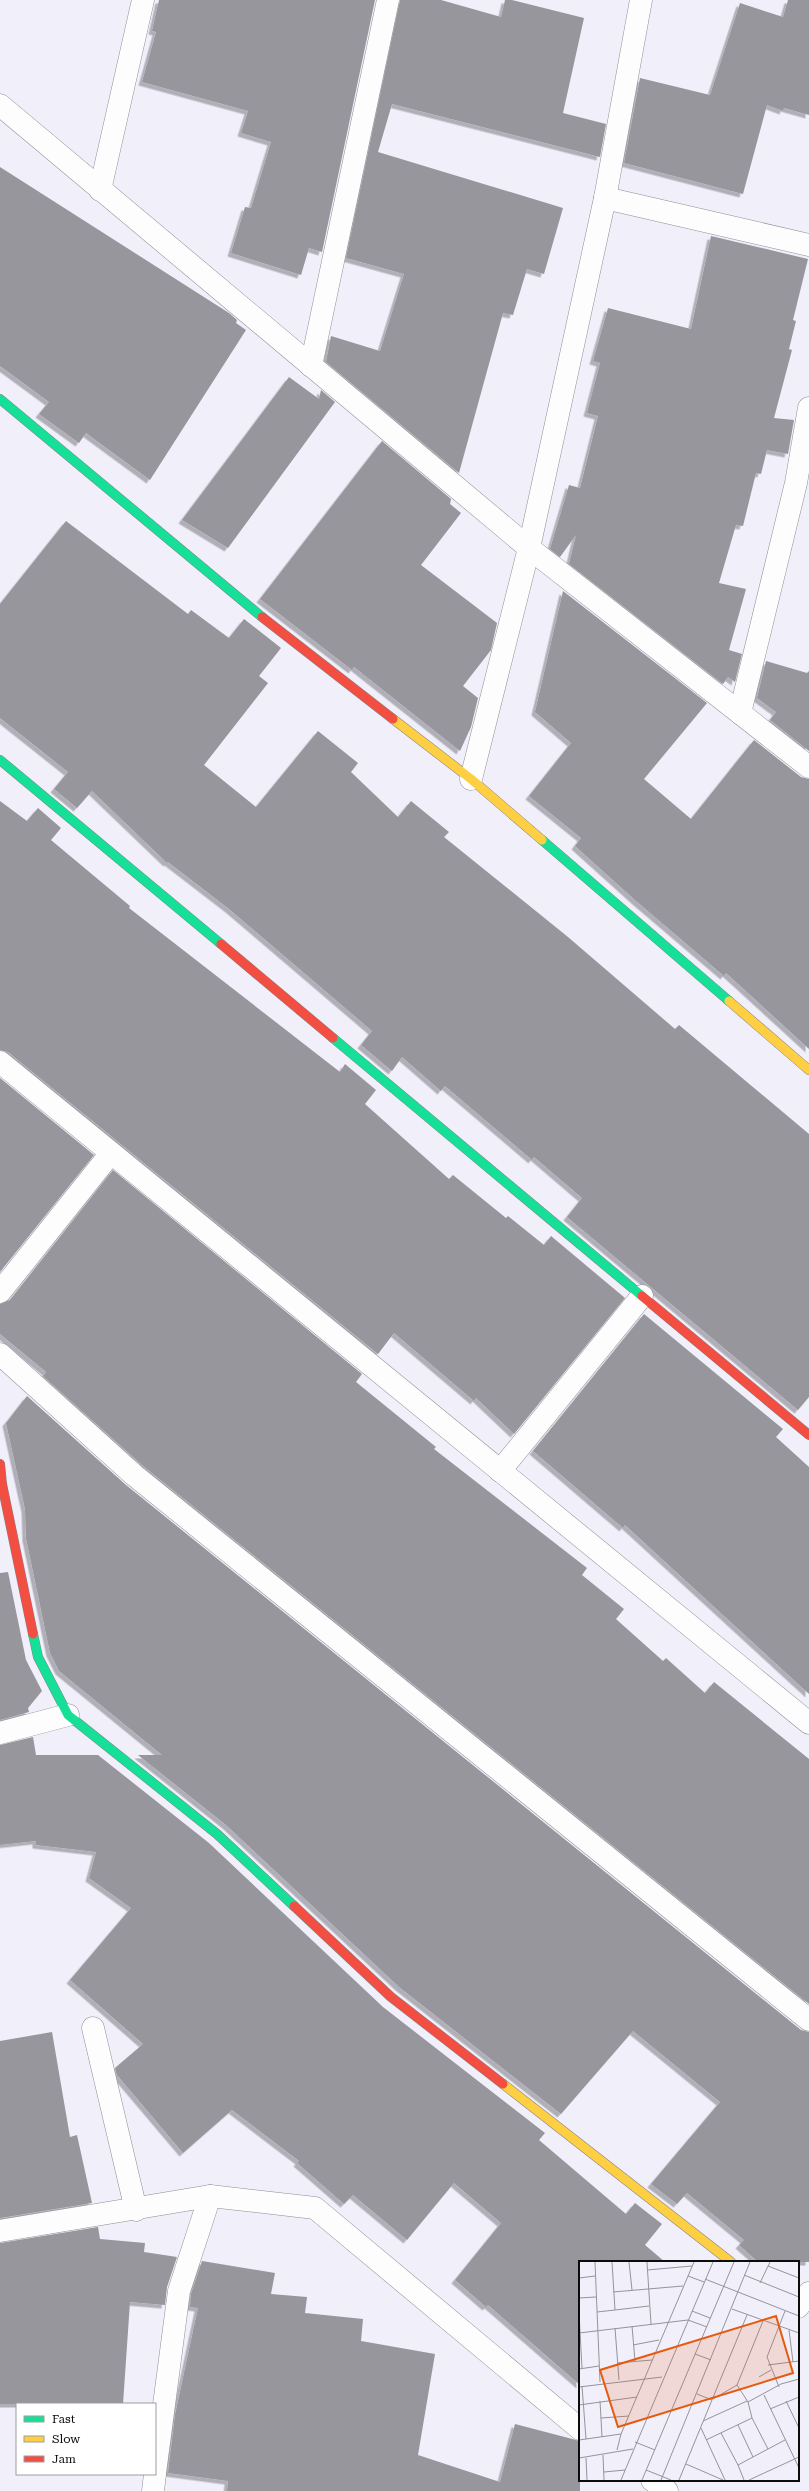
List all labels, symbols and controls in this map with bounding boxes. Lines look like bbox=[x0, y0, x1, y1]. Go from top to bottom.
inset map bbox=[579, 2261, 799, 2481]
legend bbox=[16, 2403, 156, 2475]
text: Fast bbox=[52, 2412, 76, 2426]
text: Slow bbox=[52, 2432, 80, 2446]
text: Jam bbox=[52, 2452, 76, 2466]

